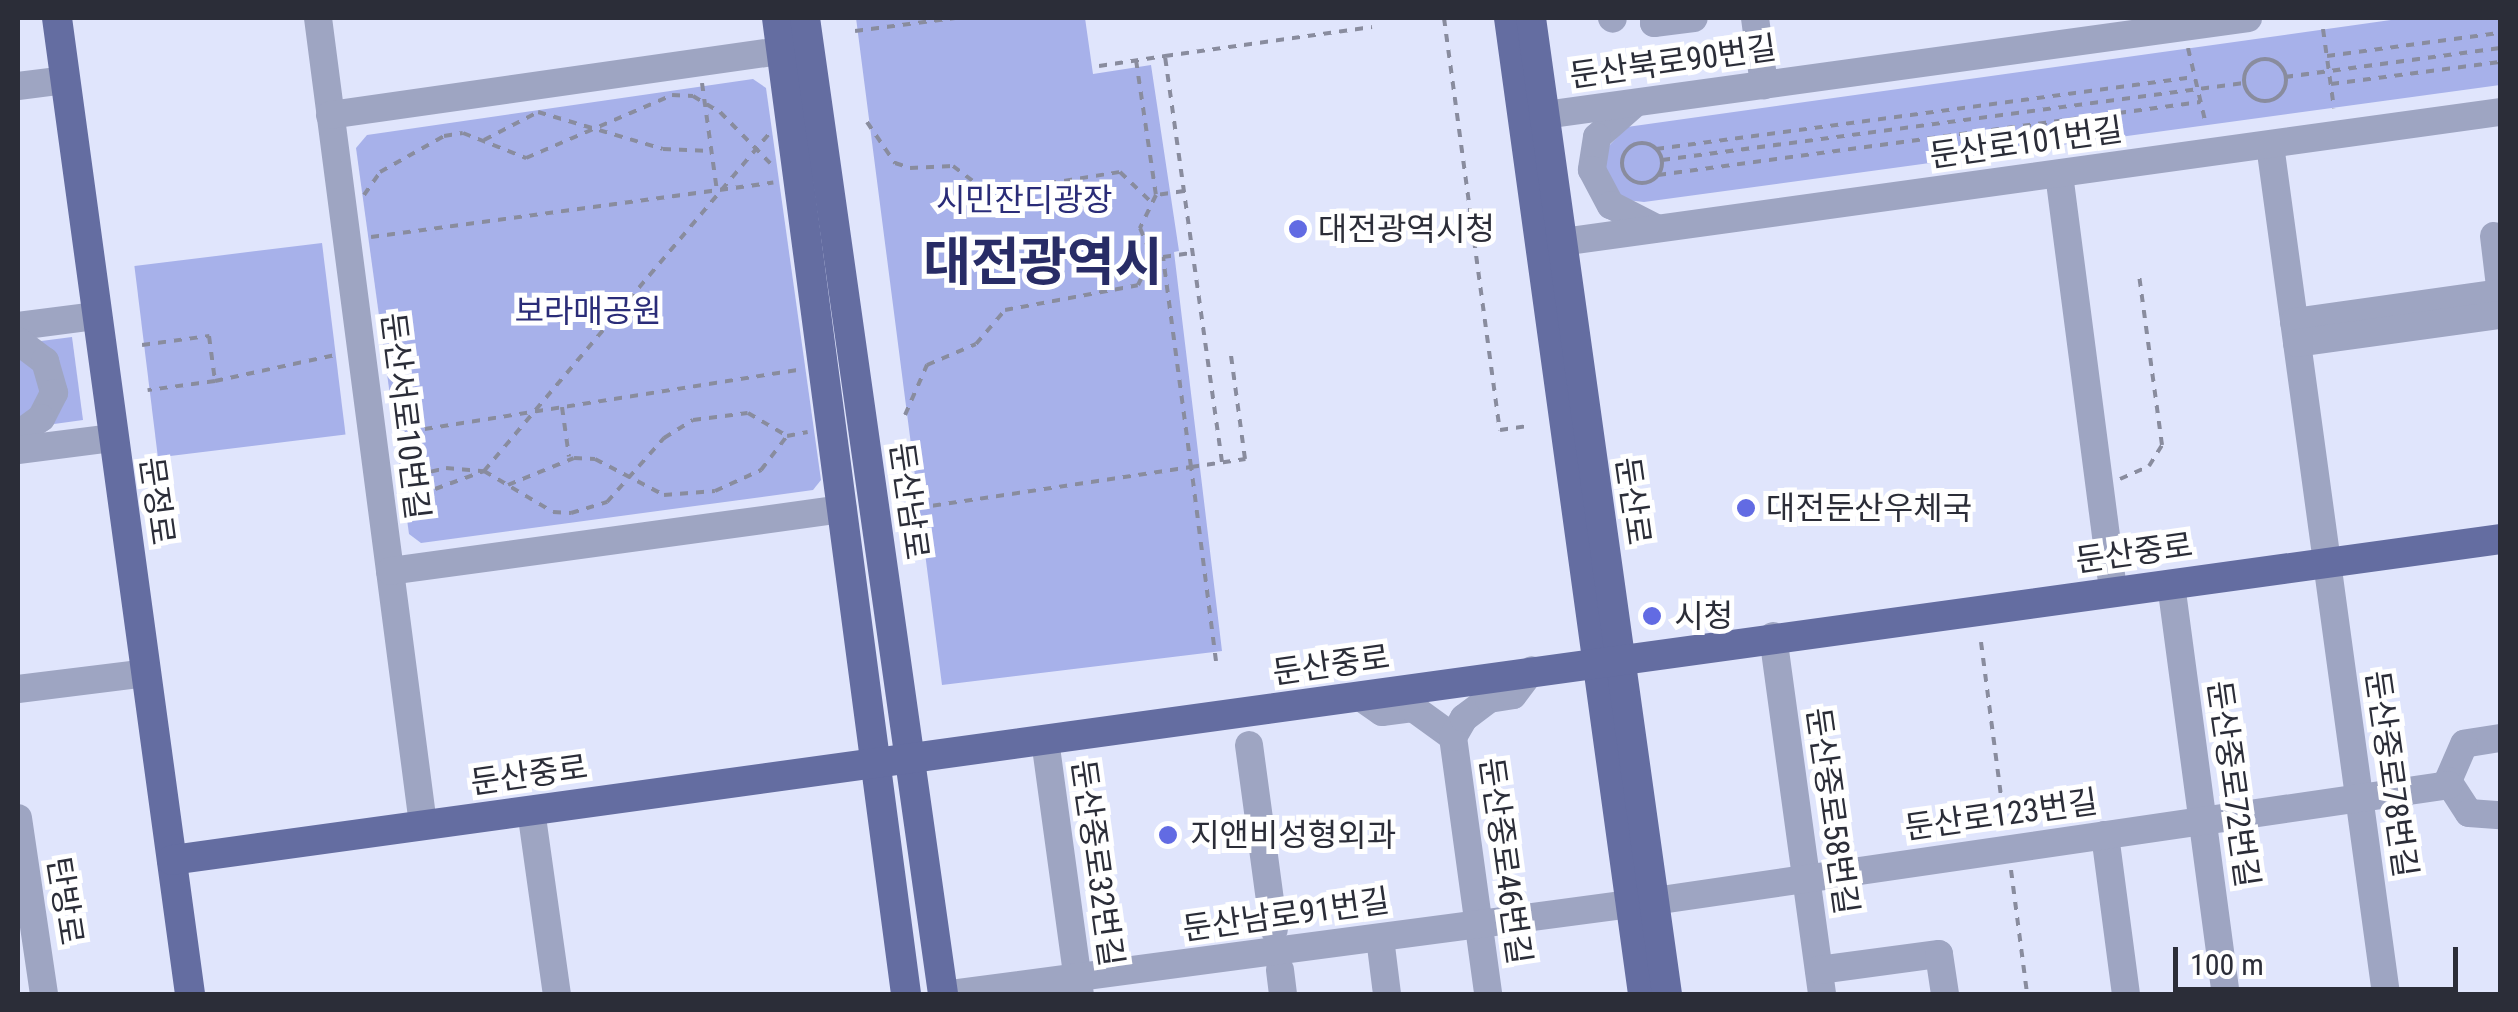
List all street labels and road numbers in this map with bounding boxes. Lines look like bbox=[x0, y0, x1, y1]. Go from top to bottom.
street label: 둔산북로90번길 bbox=[1567, 28, 1779, 96]
street label: 둔산로101번길 bbox=[1927, 110, 2125, 176]
street label: 둔산서로10번길 bbox=[373, 310, 437, 522]
street label: 둔산남로 bbox=[882, 440, 936, 562]
street label: 문정로 bbox=[132, 455, 182, 547]
street label: 둔산로 bbox=[1608, 455, 1658, 547]
street label: 둔산중로 bbox=[2073, 526, 2195, 580]
street label: 둔산중로 bbox=[1270, 638, 1392, 692]
street label: 둔산중로78번길 bbox=[2357, 668, 2425, 880]
street label: 둔산중로72번길 bbox=[2199, 678, 2267, 890]
street label: 둔산중로58번길 bbox=[1798, 705, 1866, 917]
street label: 둔산중로 bbox=[468, 748, 590, 802]
street label: 둔산중로46번길 bbox=[1471, 755, 1539, 967]
street label: 둔산중로32번길 bbox=[1063, 757, 1131, 969]
street label: 둔산로123번길 bbox=[1902, 782, 2100, 848]
street label: 탄방로 bbox=[39, 854, 91, 948]
street label: 둔산남로91번길 bbox=[1180, 881, 1392, 949]

